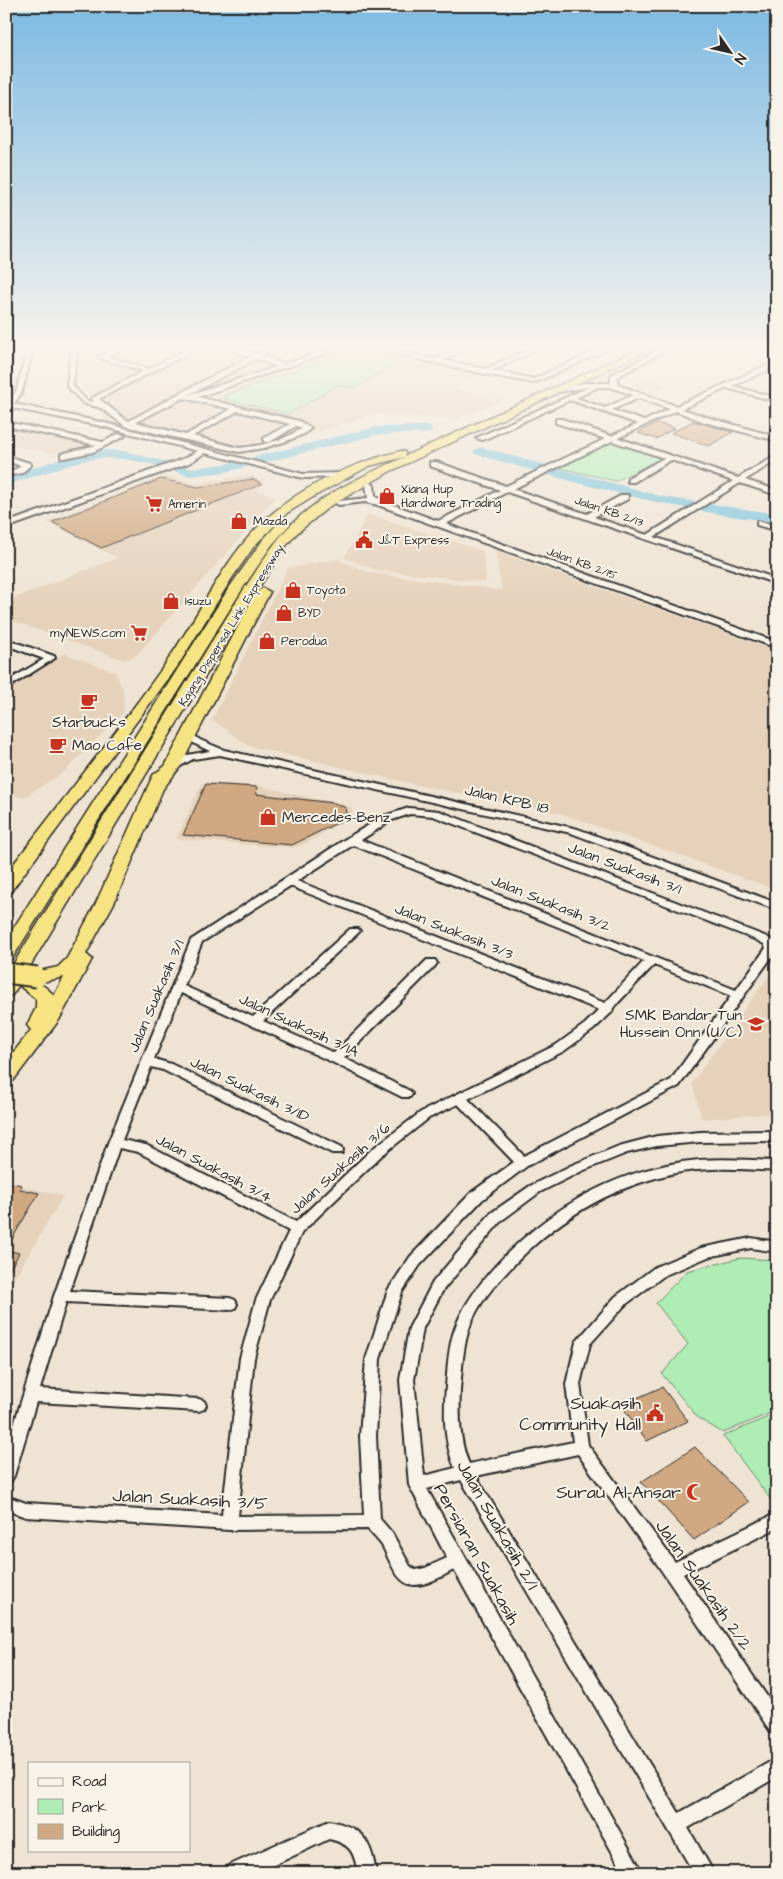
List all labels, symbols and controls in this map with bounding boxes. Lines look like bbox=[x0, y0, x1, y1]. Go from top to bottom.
north arrow bbox=[706, 28, 756, 78]
text: N bbox=[729, 49, 751, 68]
place label: Xiang Hup Hardware Trading bbox=[401, 481, 501, 513]
shop icon: Xiang Hup Hardware Trading bbox=[377, 486, 397, 506]
street label: Jalan KB 2/13 bbox=[572, 492, 646, 531]
supermarket icon: Amerin bbox=[144, 494, 164, 514]
place label: Amerin bbox=[168, 496, 206, 513]
shop icon: Mazda bbox=[229, 511, 249, 531]
place label: Mazda bbox=[253, 513, 287, 530]
public building icon: J&T Express bbox=[354, 530, 374, 550]
place label: J&T Express bbox=[378, 532, 449, 549]
street label: Kajang Dispersal Link Expressway bbox=[174, 541, 290, 710]
street label: Jalan KB 2/15 bbox=[544, 543, 620, 584]
shop icon: Toyota bbox=[283, 580, 303, 600]
place label: Toyota bbox=[307, 582, 346, 600]
shop icon: Isuzu bbox=[161, 591, 181, 611]
place label: Isuzu bbox=[185, 593, 211, 610]
shop icon: BYD bbox=[274, 603, 294, 623]
place label: BYD bbox=[298, 605, 321, 622]
supermarket icon: myNEWS.com bbox=[129, 623, 149, 643]
place label: myNEWS.com bbox=[50, 625, 126, 643]
shop icon: Perodua bbox=[257, 631, 277, 651]
place label: Perodua bbox=[281, 633, 327, 650]
cafe icon: Starbucks bbox=[79, 691, 99, 711]
place label: Starbucks bbox=[52, 712, 126, 733]
cafe icon: Mao Cafe bbox=[48, 735, 68, 755]
place label: Mao Cafe bbox=[72, 735, 142, 756]
street label: Jalan KPB 18 bbox=[463, 780, 551, 819]
shop icon: Mercedes-Benz bbox=[258, 807, 278, 827]
place label: Mercedes-Benz bbox=[282, 807, 391, 828]
street label: Jalan Suakasih 3/1 bbox=[565, 837, 685, 900]
street label: Jalan Suakasih 3/2 bbox=[488, 870, 614, 937]
street label: Jalan Suakasih 3/3 bbox=[391, 898, 517, 965]
street label: Jalan Suakasih 3/1 bbox=[123, 937, 190, 1056]
street label: Jalan Suakasih 3/1A bbox=[235, 988, 362, 1063]
place label: SMK Bandar Tun Hussein Onn (U/C) bbox=[620, 1005, 742, 1043]
school or university icon: SMK Bandar Tun Hussein Onn (U/C) bbox=[746, 1014, 766, 1034]
street label: Jalan Suakasih 3/1D bbox=[187, 1051, 313, 1128]
street label: Jalan Suakasih 3/6 bbox=[286, 1117, 395, 1219]
street label: Jalan Suakasih 3/4 bbox=[152, 1129, 276, 1208]
place label: Suakasih Community Hall bbox=[519, 1391, 641, 1438]
public building icon: Suakasih Community Hall bbox=[645, 1403, 665, 1423]
street label: Jalan Suakasih 2/1 bbox=[450, 1456, 545, 1595]
street label: Persiaran Suakasih bbox=[427, 1479, 526, 1630]
place label: Surau Al-Ansar bbox=[556, 1480, 681, 1505]
mosque icon: Surau Al-Ansar bbox=[685, 1482, 705, 1502]
street label: Jalan Suakasih 3/5 bbox=[112, 1483, 268, 1516]
street label: Jalan Suakasih 2/2 bbox=[649, 1515, 758, 1656]
legend bbox=[28, 1762, 190, 1852]
text: Road bbox=[72, 1771, 107, 1792]
text: Park bbox=[72, 1797, 107, 1818]
text: Building bbox=[72, 1821, 120, 1843]

